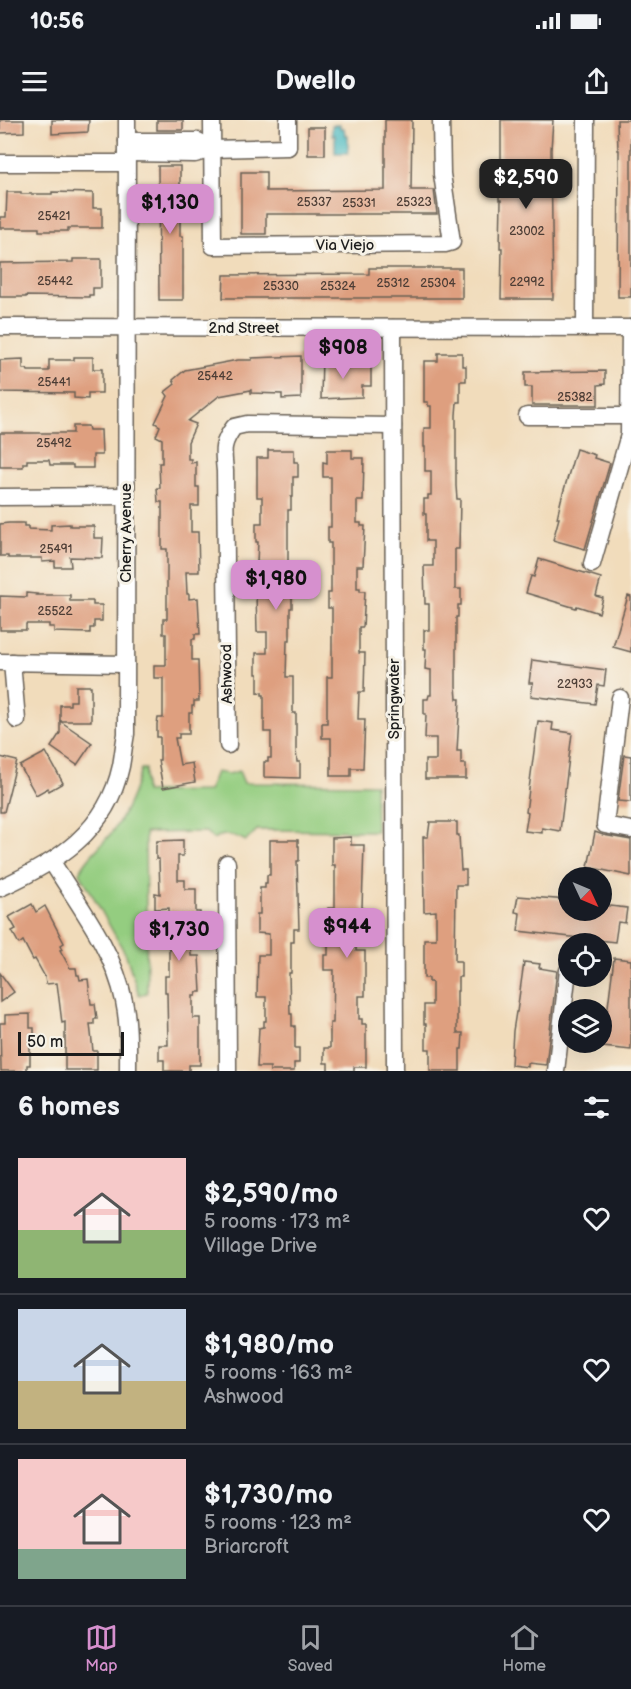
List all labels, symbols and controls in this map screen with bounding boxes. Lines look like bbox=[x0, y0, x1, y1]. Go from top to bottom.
text: 10:56 bbox=[30, 8, 84, 35]
icon: menu bbox=[18, 65, 51, 98]
text: Dwello bbox=[275, 65, 356, 97]
icon: share bbox=[580, 65, 613, 98]
pin: $2,590 bbox=[477, 159, 575, 210]
text: $2,590 bbox=[493, 166, 559, 190]
pin: $1,130 bbox=[121, 184, 219, 235]
text: $1,130 bbox=[141, 191, 199, 215]
house number: 25337 bbox=[297, 195, 331, 210]
house number: 25323 bbox=[396, 195, 432, 210]
house number: 25331 bbox=[342, 196, 376, 211]
house number: 25421 bbox=[38, 209, 70, 224]
house number: 23002 bbox=[509, 224, 545, 239]
street label: Via Viejo bbox=[316, 236, 374, 255]
house number: 25442 bbox=[37, 274, 73, 289]
house number: 22992 bbox=[509, 275, 545, 290]
house number: 25312 bbox=[376, 276, 410, 291]
house number: 25304 bbox=[420, 276, 457, 291]
house number: 25330 bbox=[263, 279, 299, 294]
house number: 25324 bbox=[320, 279, 356, 294]
street label: 2nd Street bbox=[209, 319, 280, 338]
pin: $908 bbox=[307, 329, 379, 380]
text: $908 bbox=[318, 336, 368, 360]
house number: 25442 bbox=[197, 369, 233, 384]
house number: 25441 bbox=[37, 375, 71, 390]
house number: 25382 bbox=[557, 390, 593, 405]
house number: 25492 bbox=[36, 436, 72, 451]
street label: Cherry Avenue bbox=[117, 483, 136, 583]
house number: 25491 bbox=[40, 542, 72, 557]
pin: $1,980 bbox=[227, 560, 325, 611]
text: $1,980 bbox=[245, 567, 307, 591]
house number: 25522 bbox=[38, 604, 73, 619]
street label: Ashwood bbox=[217, 644, 237, 704]
street label: Springwater bbox=[385, 658, 404, 739]
house number: 22933 bbox=[557, 677, 593, 692]
north arrow bbox=[558, 867, 612, 921]
map controls bbox=[558, 867, 612, 1053]
pin: $944 bbox=[311, 908, 383, 959]
pin: $1,730 bbox=[130, 911, 228, 962]
text: $944 bbox=[323, 915, 371, 939]
text: $1,730 bbox=[148, 918, 210, 942]
button: locate bbox=[558, 933, 612, 987]
button: layers bbox=[558, 999, 612, 1053]
scale bar bbox=[18, 1029, 124, 1056]
text: 50 m bbox=[27, 1033, 63, 1052]
icon: filters bbox=[580, 1091, 613, 1124]
text: 6 homes bbox=[18, 1092, 120, 1123]
text: $2,590/mo bbox=[204, 1179, 338, 1210]
icon: home bbox=[66, 1182, 138, 1254]
icon: heart bbox=[580, 1202, 613, 1235]
text: 5 rooms · 173 m² bbox=[204, 1210, 350, 1234]
text: Village Drive bbox=[204, 1234, 317, 1258]
text: $1,980/mo bbox=[204, 1330, 334, 1361]
icon: home bbox=[66, 1333, 138, 1405]
icon: heart bbox=[580, 1353, 613, 1386]
text: 5 rooms · 163 m² bbox=[204, 1361, 353, 1385]
text: Ashwood bbox=[204, 1385, 284, 1409]
text: $1,730/mo bbox=[204, 1480, 333, 1511]
icon: home bbox=[66, 1483, 138, 1555]
icon: heart bbox=[580, 1503, 613, 1536]
text: 5 rooms · 123 m² bbox=[204, 1511, 352, 1535]
text: Briarcroft bbox=[204, 1535, 289, 1559]
tab: Map bbox=[85, 1621, 118, 1676]
tab: Saved bbox=[288, 1621, 333, 1676]
tab: Home bbox=[503, 1621, 546, 1676]

